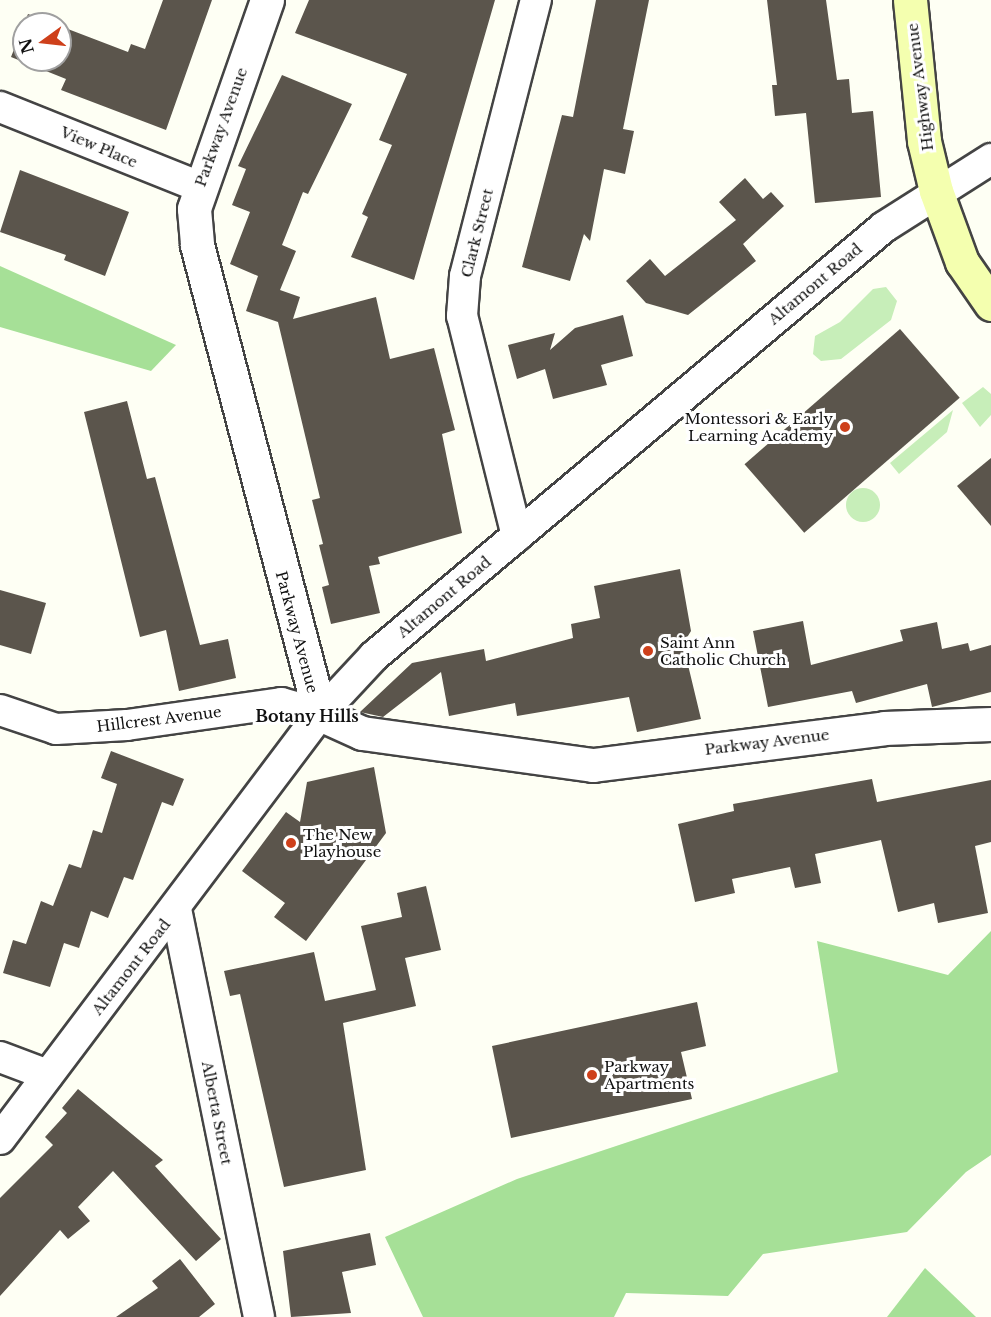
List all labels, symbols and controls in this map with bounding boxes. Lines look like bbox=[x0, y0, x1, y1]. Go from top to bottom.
north arrow bbox=[12, 12, 72, 72]
street label: Highway Avenue bbox=[903, 22, 937, 152]
text: N bbox=[15, 36, 38, 56]
street label: Parkway Avenue bbox=[191, 65, 251, 189]
street label: View Place bbox=[58, 123, 140, 171]
street label: Clark Street bbox=[457, 187, 497, 279]
street label: Altamont Road bbox=[765, 240, 865, 328]
place label: Montessori & Early Learning Academy bbox=[684, 409, 833, 444]
marker: Montessori & Early Learning Academy bbox=[838, 420, 852, 434]
street label: Altamont Road bbox=[394, 553, 494, 641]
street label: Parkway Avenue bbox=[272, 569, 322, 695]
place label: Saint Ann Catholic Church bbox=[660, 633, 786, 668]
marker: Saint Ann Catholic Church bbox=[641, 644, 655, 658]
street label: Hillcrest Avenue bbox=[95, 702, 223, 736]
district label: Botany Hills bbox=[255, 706, 359, 726]
street label: Parkway Avenue bbox=[703, 725, 831, 759]
place label: The New Playhouse bbox=[303, 825, 381, 860]
marker: The New Playhouse bbox=[284, 836, 298, 850]
street label: Altamont Road bbox=[88, 916, 174, 1018]
place label: Parkway Apartments bbox=[604, 1057, 694, 1092]
street label: Alberta Street bbox=[198, 1060, 236, 1166]
marker: Parkway Apartments bbox=[585, 1068, 599, 1082]

